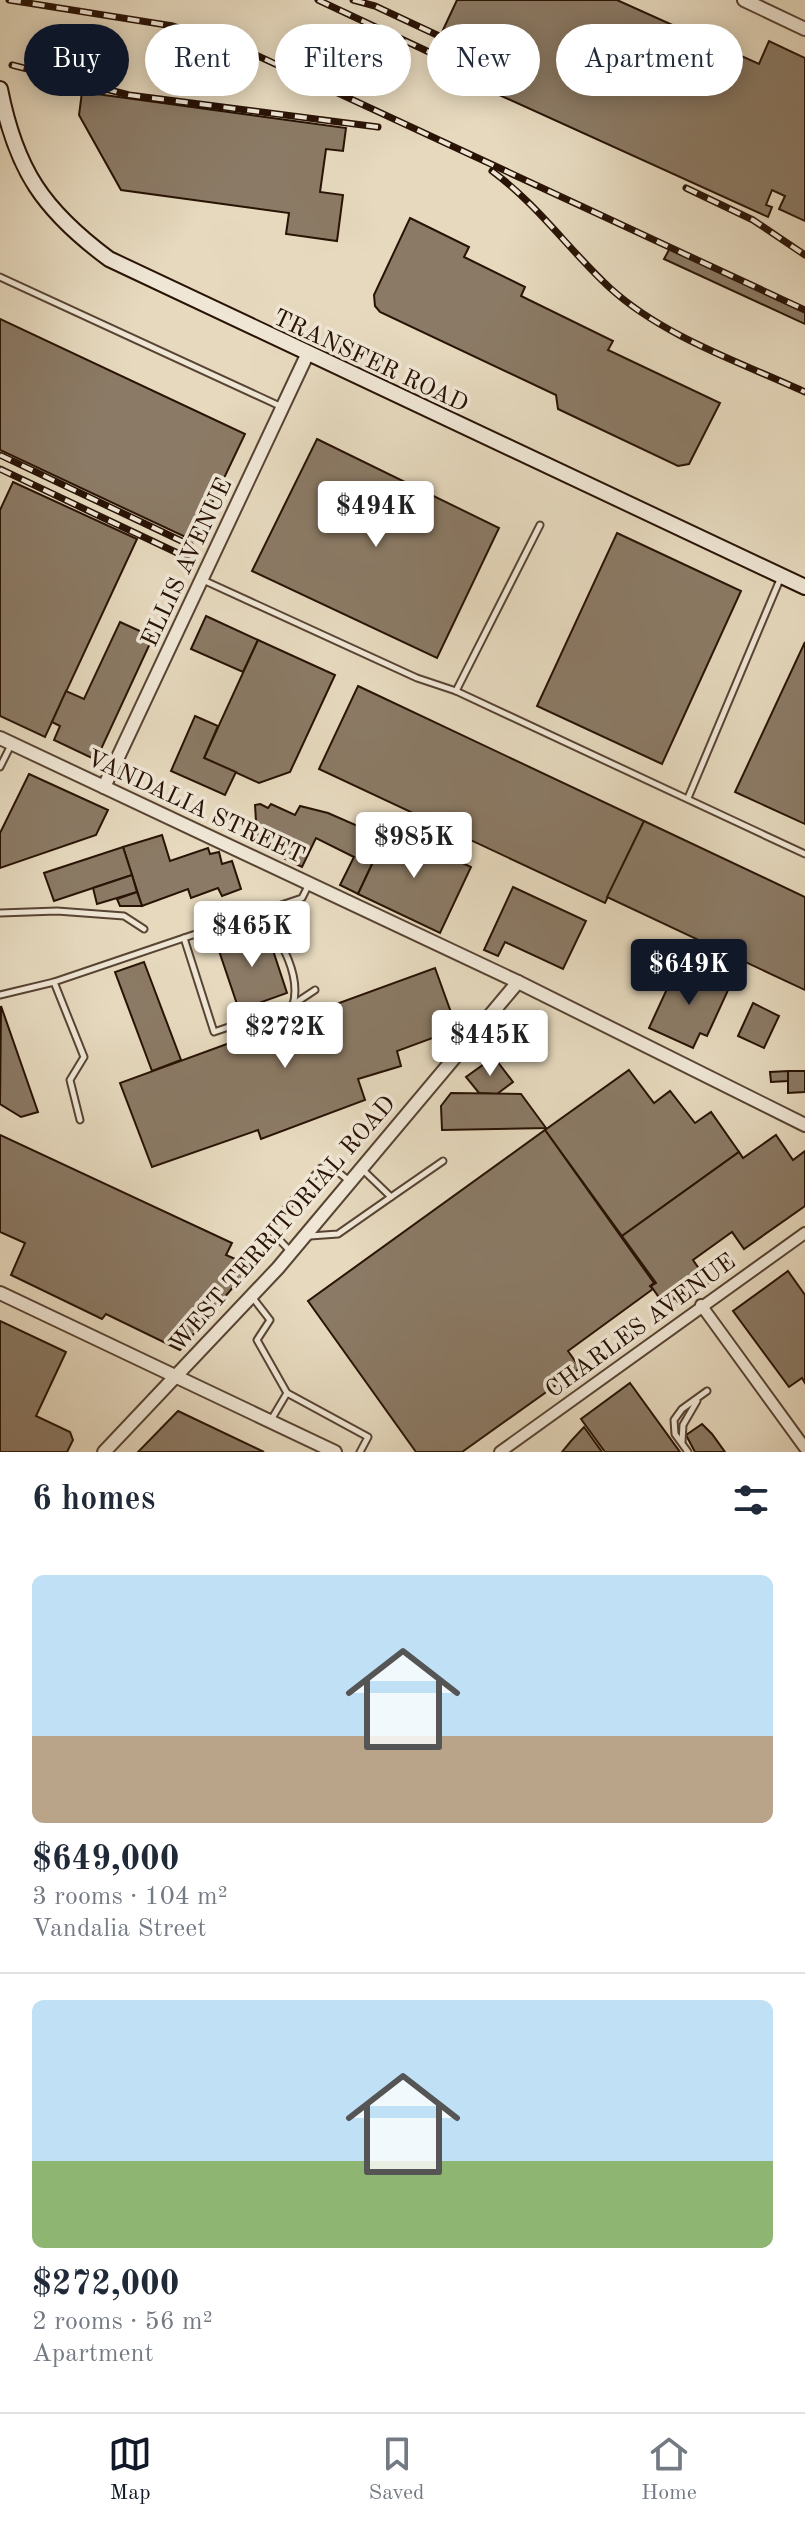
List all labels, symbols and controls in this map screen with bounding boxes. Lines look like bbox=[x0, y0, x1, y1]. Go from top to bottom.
chip: Buy bbox=[24, 24, 129, 96]
chip: Rent bbox=[145, 24, 259, 96]
chip: Filters bbox=[275, 24, 411, 96]
chip: New bbox=[427, 24, 540, 96]
chip: Apartment bbox=[556, 24, 743, 96]
street label: TRANSFER ROAD bbox=[269, 306, 471, 418]
street label: ELLIS AVENUE bbox=[138, 475, 237, 651]
pin: $494K bbox=[320, 481, 432, 549]
text: $494K bbox=[336, 494, 416, 520]
street label: VANDALIA STREET bbox=[82, 747, 308, 869]
pin: $985K bbox=[358, 812, 470, 880]
text: $985K bbox=[374, 825, 454, 851]
pin: $465K bbox=[196, 901, 308, 969]
text: $465K bbox=[212, 914, 292, 940]
pin: $649K bbox=[633, 939, 745, 1007]
text: $649K bbox=[649, 952, 729, 978]
pin: $272K bbox=[229, 1002, 341, 1070]
pin: $445K bbox=[434, 1010, 546, 1078]
text: $272K bbox=[245, 1015, 325, 1041]
text: $445K bbox=[450, 1023, 530, 1049]
street label: WEST TERRITORIAL ROAD bbox=[166, 1092, 401, 1357]
street label: CHARLES AVENUE bbox=[542, 1250, 740, 1403]
icon: filters bbox=[729, 1478, 773, 1522]
text: 6 homes bbox=[32, 1483, 155, 1517]
icon: home bbox=[331, 1627, 475, 1771]
text: $649,000 bbox=[32, 1843, 180, 1877]
text: 3 rooms · 104 m² bbox=[32, 1884, 228, 1910]
text: Vandalia Street bbox=[32, 1916, 206, 1942]
icon: home bbox=[331, 2052, 475, 2196]
text: $272,000 bbox=[32, 2268, 180, 2302]
text: 2 rooms · 56 m² bbox=[32, 2309, 213, 2335]
text: Apartment bbox=[32, 2341, 154, 2367]
tab: Map bbox=[108, 2432, 152, 2507]
tab: Saved bbox=[369, 2432, 425, 2507]
tab: Home bbox=[641, 2432, 697, 2507]

